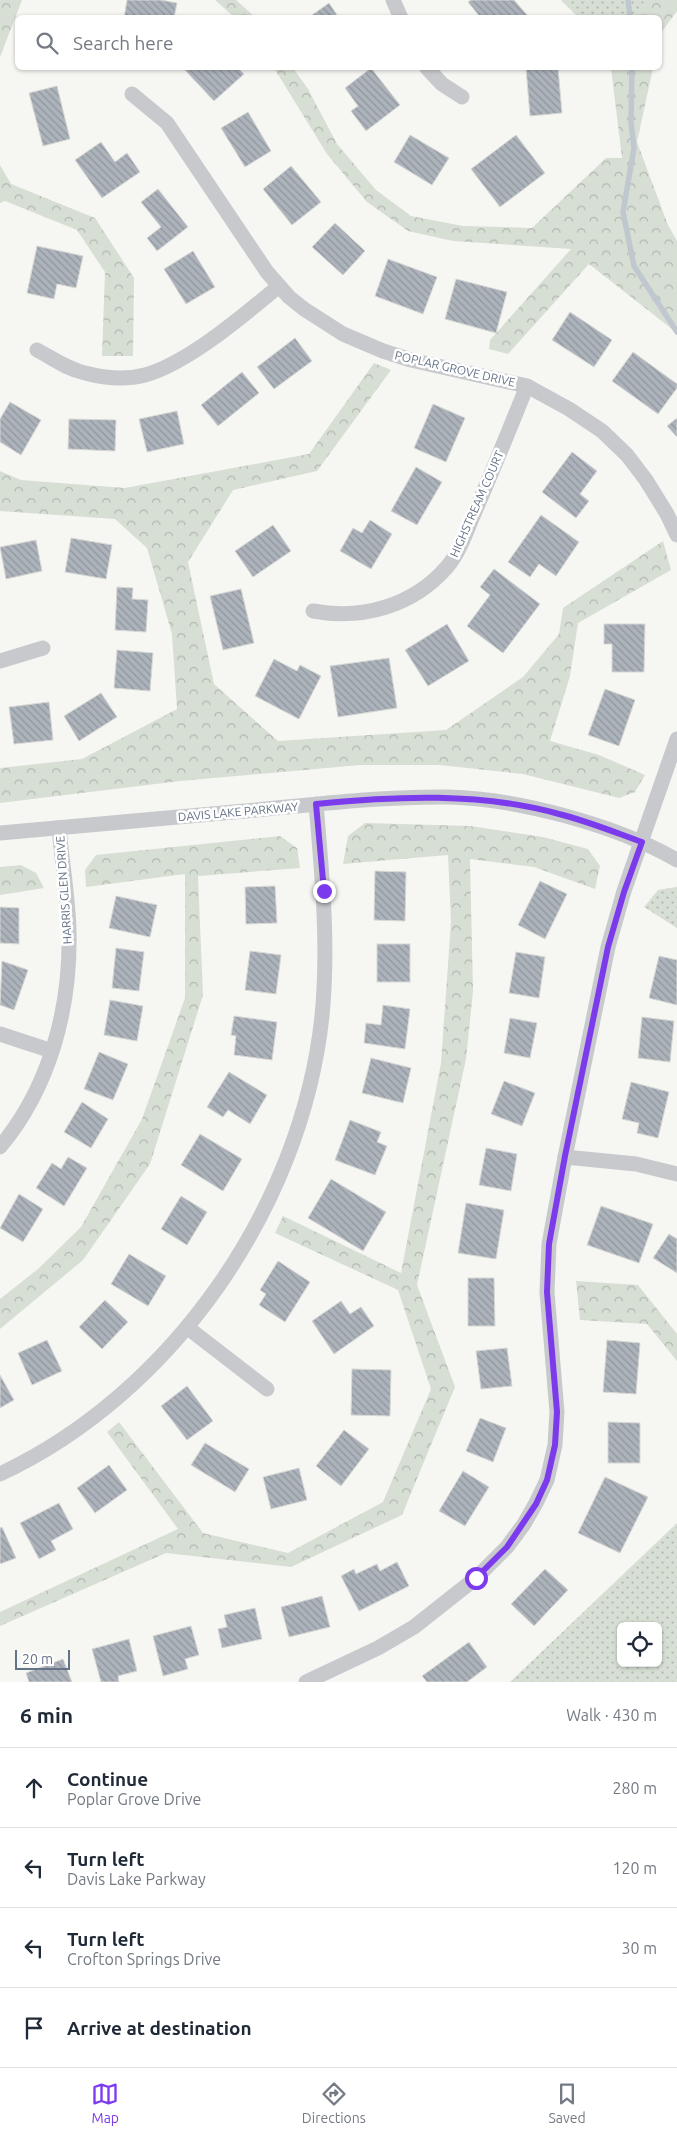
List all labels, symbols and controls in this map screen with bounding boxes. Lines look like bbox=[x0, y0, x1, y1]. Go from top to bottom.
search box bbox=[15, 15, 662, 70]
icon: search bbox=[33, 29, 61, 57]
text: Search here bbox=[73, 32, 173, 54]
street label: POPLAR GROVE DRIVE bbox=[394, 348, 517, 389]
street label: HIGHSTREAM COURT bbox=[447, 448, 506, 559]
street label: DAVIS LAKE PARKWAY bbox=[177, 800, 299, 823]
street label: HARRIS GLEN DRIVE bbox=[53, 835, 74, 945]
route end bbox=[313, 880, 336, 903]
route start bbox=[465, 1567, 488, 1590]
map controls bbox=[617, 1622, 662, 1667]
button: locate bbox=[617, 1622, 662, 1667]
scale bar bbox=[15, 1647, 70, 1670]
text: 20 m bbox=[22, 1651, 53, 1667]
text: 6 min bbox=[20, 1703, 73, 1727]
text: Walk · 430 m bbox=[566, 1706, 657, 1724]
text: Continue bbox=[67, 1768, 148, 1790]
icon: ahead bbox=[20, 1774, 48, 1802]
text: 280 m bbox=[612, 1779, 657, 1797]
text: Poplar Grove Drive bbox=[67, 1790, 201, 1808]
text: Turn left bbox=[67, 1848, 145, 1870]
icon: left bbox=[20, 1854, 48, 1882]
text: 120 m bbox=[612, 1859, 657, 1877]
text: Davis Lake Parkway bbox=[67, 1870, 206, 1888]
text: Turn left bbox=[67, 1928, 145, 1950]
icon: left bbox=[20, 1934, 48, 1962]
text: 30 m bbox=[621, 1939, 657, 1957]
text: Crofton Springs Drive bbox=[67, 1950, 221, 1968]
icon: arrive bbox=[20, 2014, 48, 2042]
text: Arrive at destination bbox=[67, 2017, 252, 2039]
tab: Map bbox=[91, 2080, 119, 2126]
tab: Directions bbox=[302, 2080, 366, 2126]
tab: Saved bbox=[548, 2080, 586, 2126]

